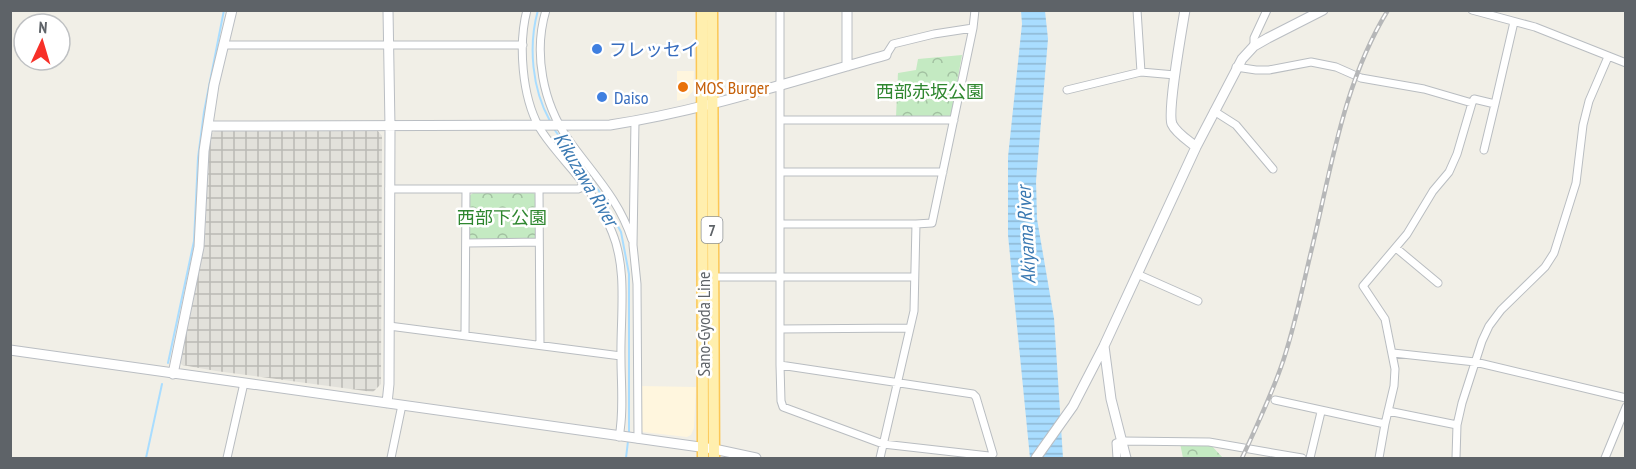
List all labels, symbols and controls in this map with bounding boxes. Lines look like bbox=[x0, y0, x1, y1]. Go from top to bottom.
north arrow bbox=[12, 12, 72, 72]
text: N bbox=[38, 17, 48, 37]
place label: フレッセイ bbox=[609, 38, 699, 61]
marker: フレッセイ bbox=[590, 42, 604, 56]
place label: MOS Burger bbox=[695, 76, 769, 99]
marker: MOS Burger bbox=[676, 80, 690, 94]
park label: 西部赤坂公園 bbox=[876, 80, 984, 103]
place label: Daiso bbox=[614, 86, 649, 109]
marker: Daiso bbox=[595, 90, 609, 104]
water label: Kikuzawa River bbox=[548, 127, 626, 233]
water label: Akiyama River bbox=[1010, 183, 1042, 285]
park label: 西部下公園 bbox=[457, 206, 547, 229]
road number: 7 bbox=[702, 217, 722, 243]
street label: Sano-Gyoda Line bbox=[692, 272, 715, 376]

